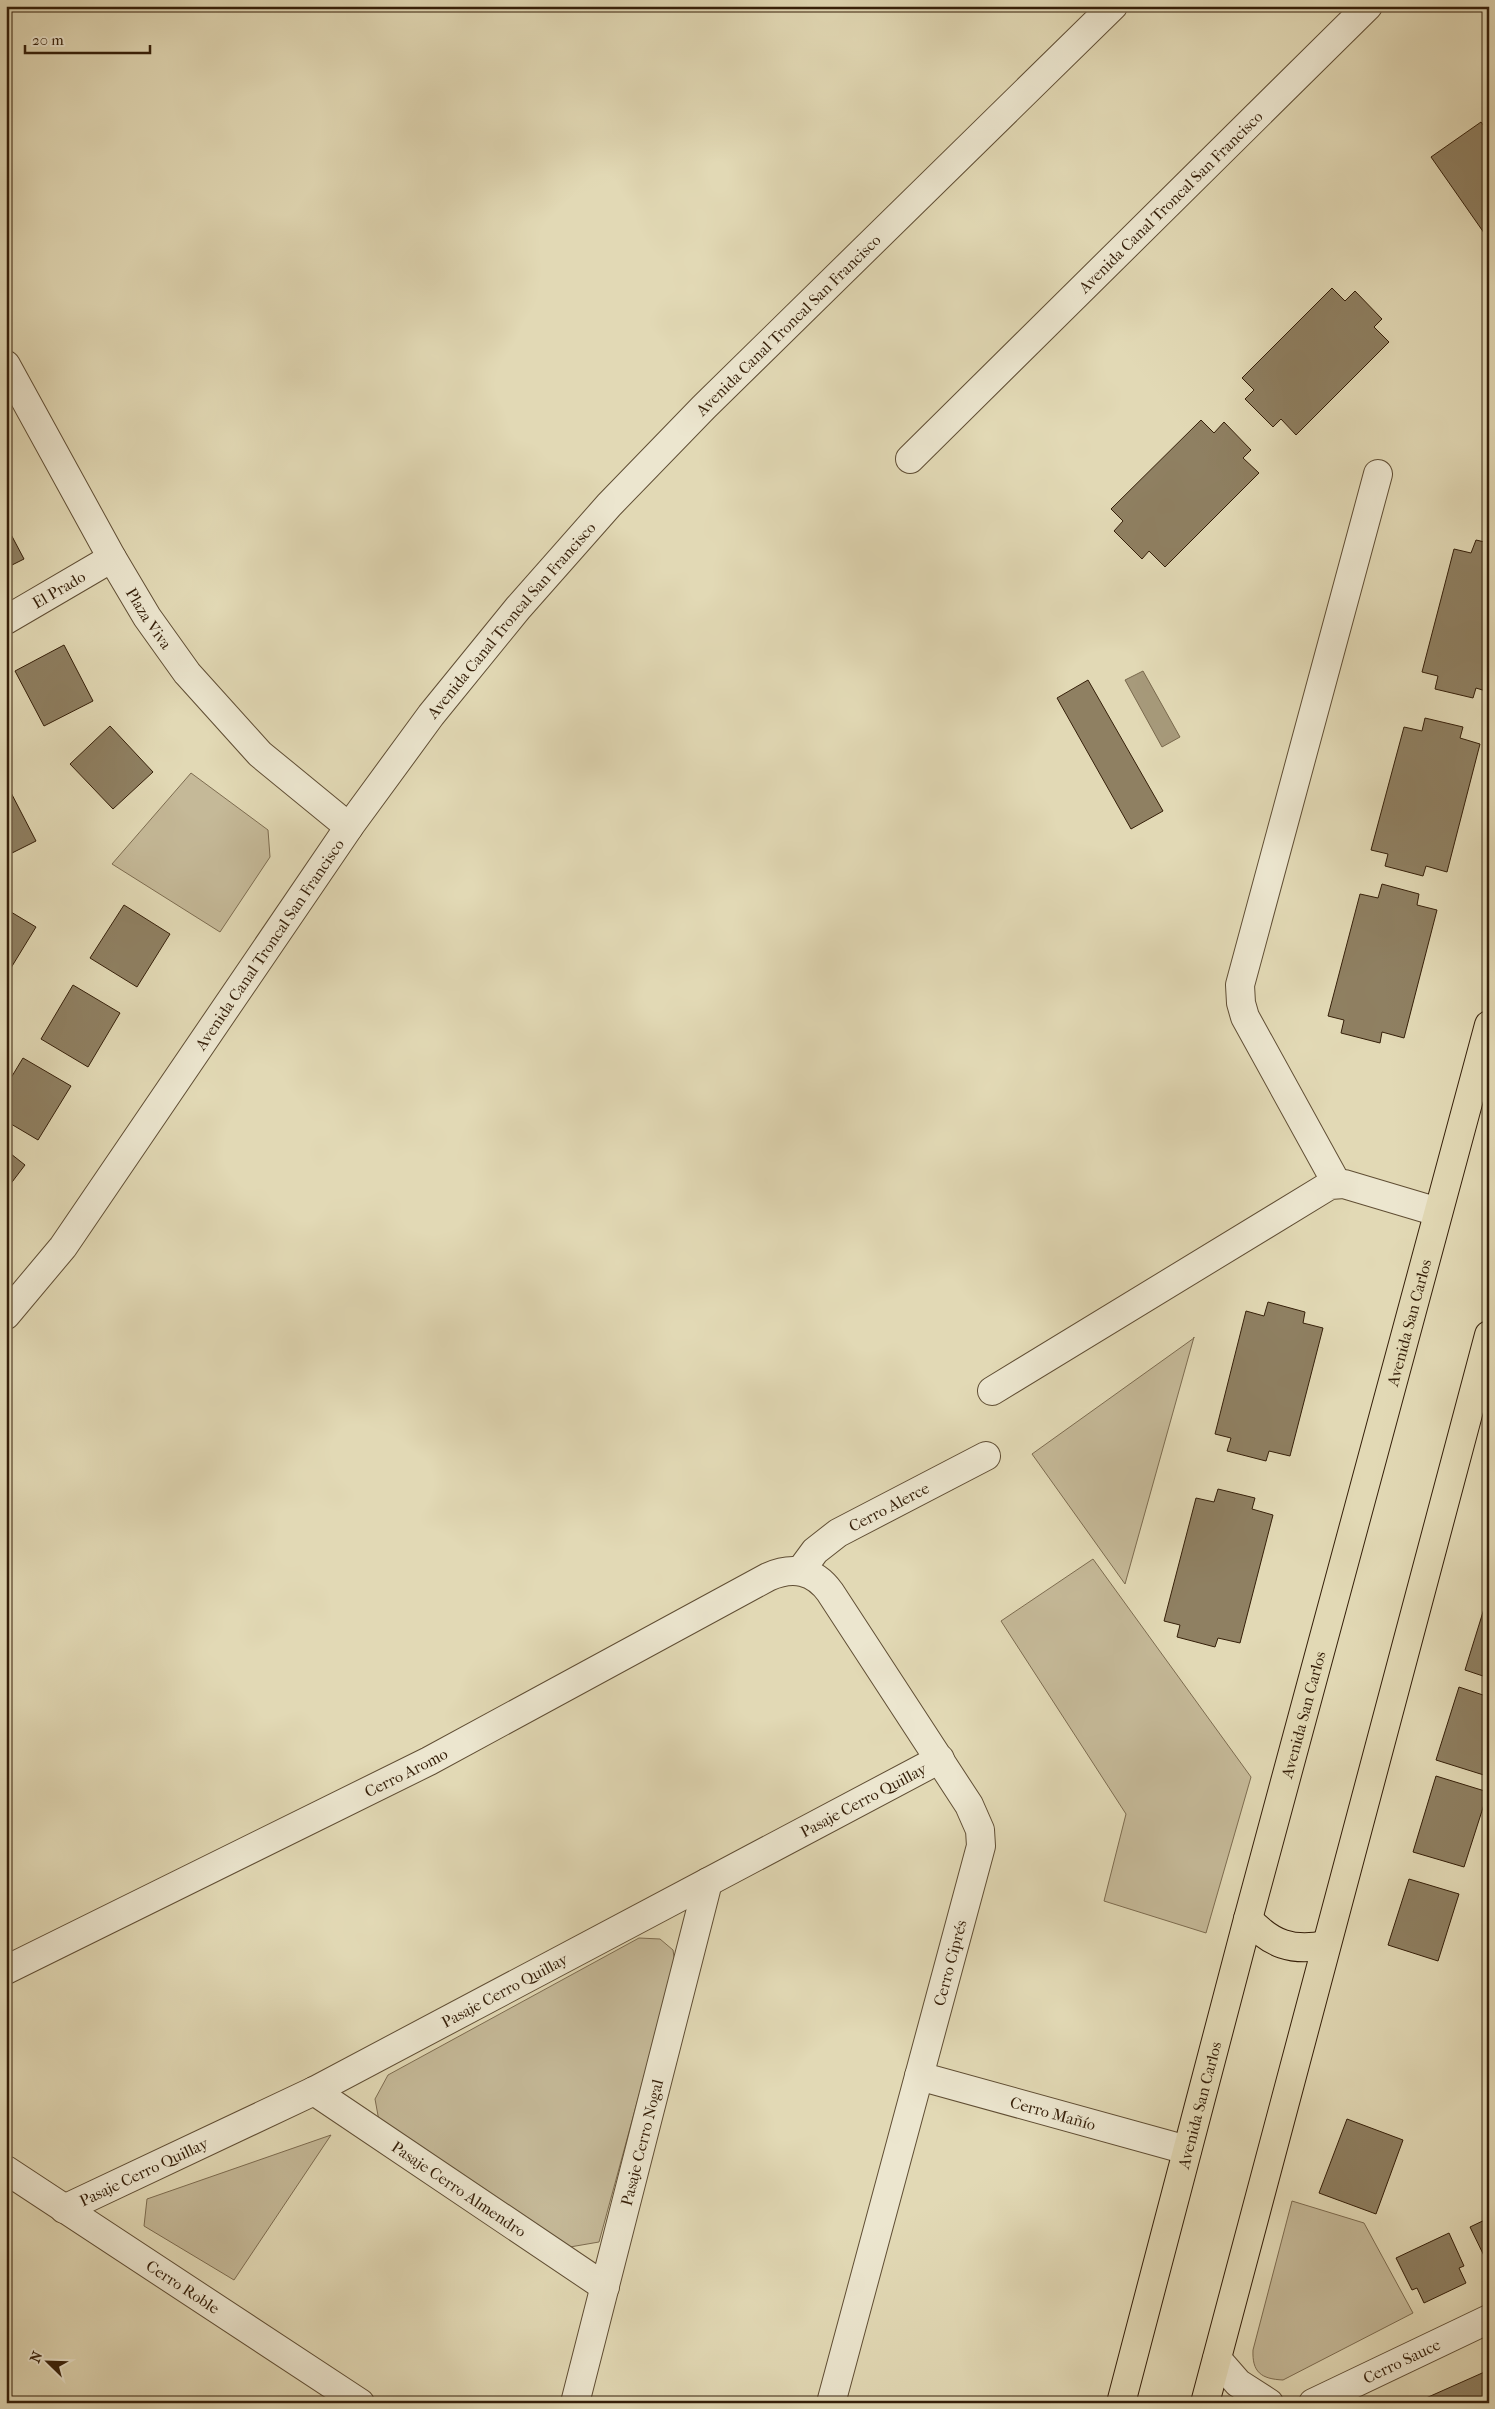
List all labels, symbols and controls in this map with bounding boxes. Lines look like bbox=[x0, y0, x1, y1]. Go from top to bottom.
scale bar bbox=[25, 22, 150, 54]
text: 20 m bbox=[32, 31, 64, 49]
street label: Avenida Canal Troncal San Francisco bbox=[1074, 107, 1266, 297]
street label: Avenida Canal Troncal San Francisco bbox=[691, 230, 884, 420]
street label: Avenida Canal Troncal San Francisco bbox=[422, 518, 599, 723]
street label: El Prado bbox=[29, 566, 89, 612]
street label: Plaza Viva bbox=[122, 584, 177, 653]
street label: Avenida Canal Troncal San Francisco bbox=[190, 835, 348, 1054]
street label: Avenida San Carlos bbox=[1382, 1257, 1435, 1389]
street label: Cerro Alerce bbox=[845, 1478, 932, 1535]
street label: Avenida San Carlos bbox=[1277, 1649, 1329, 1781]
street label: Cerro Aromo bbox=[361, 1743, 451, 1801]
street label: Pasaje Cerro Quillay bbox=[797, 1758, 930, 1841]
street label: Cerro Ciprés bbox=[929, 1918, 971, 2008]
street label: Pasaje Cerro Quillay bbox=[438, 1949, 571, 2031]
street label: Avenida San Carlos bbox=[1173, 2039, 1225, 2172]
street label: Pasaje Cerro Nogal bbox=[616, 2077, 667, 2208]
street label: Cerro Mañío bbox=[1008, 2092, 1098, 2134]
street label: Pasaje Cerro Quillay bbox=[76, 2133, 211, 2210]
street label: Pasaje Cerro Almendro bbox=[388, 2137, 530, 2241]
street label: Cerro Roble bbox=[143, 2256, 223, 2318]
street label: Cerro Sauce bbox=[1360, 2334, 1443, 2387]
north arrow bbox=[22, 2336, 72, 2386]
text: N bbox=[27, 2349, 47, 2365]

